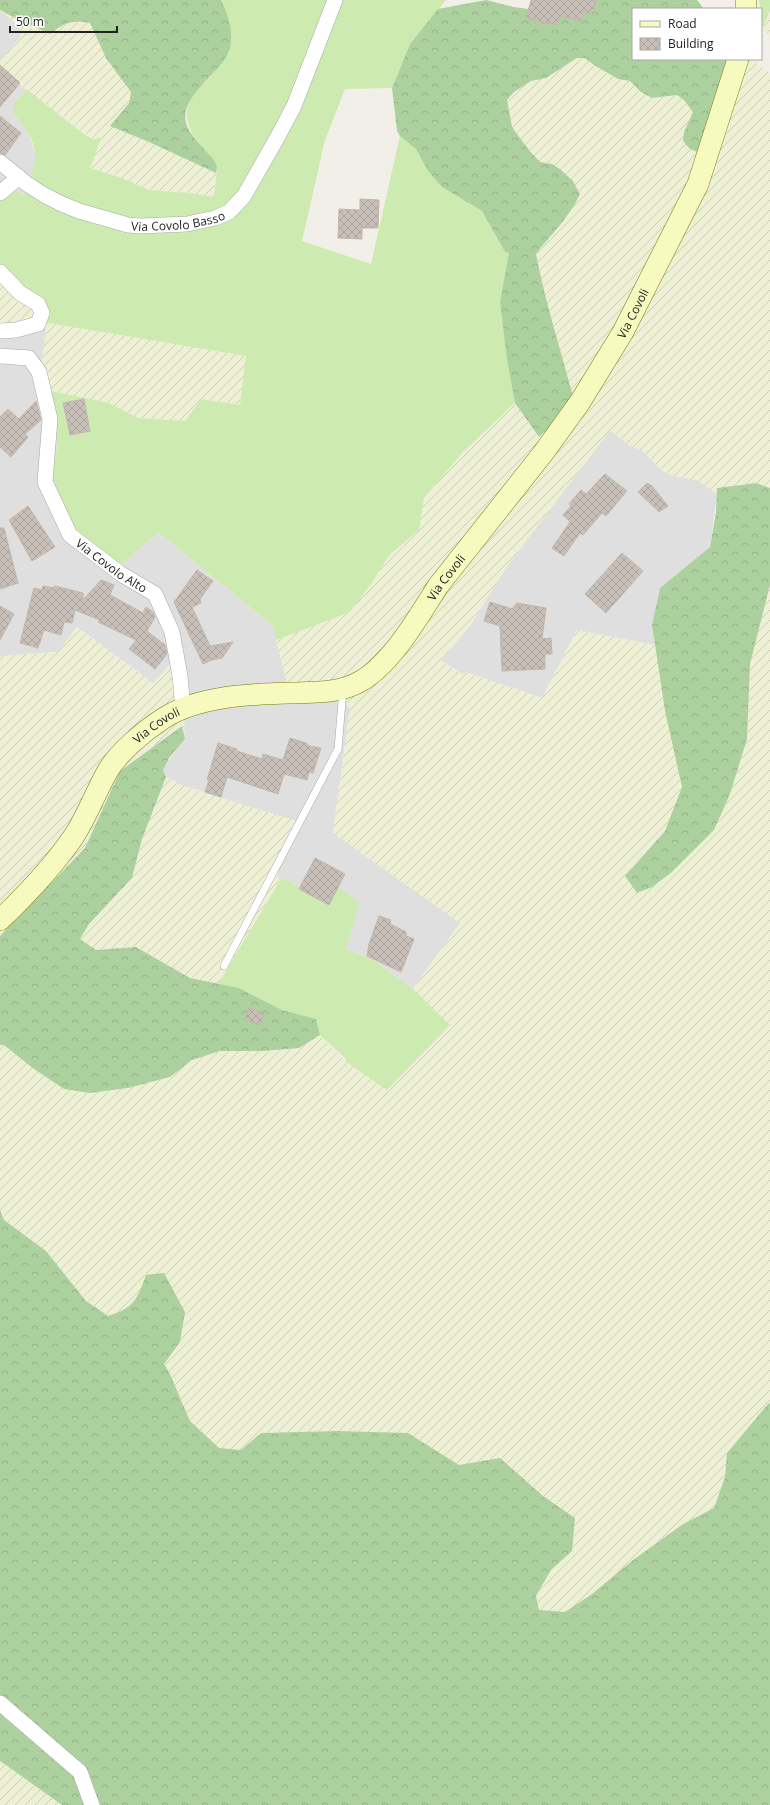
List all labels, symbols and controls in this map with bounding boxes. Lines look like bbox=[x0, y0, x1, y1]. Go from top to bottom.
scale bar bbox=[10, 8, 117, 34]
legend bbox=[632, 8, 762, 60]
text: 50 m bbox=[16, 13, 44, 30]
text: Road bbox=[668, 15, 697, 32]
text: Building bbox=[668, 35, 714, 52]
street label: Via Covolo Basso bbox=[131, 206, 228, 235]
street label: Via Covoli bbox=[613, 285, 652, 342]
street label: Via Covolo Alto bbox=[73, 534, 150, 596]
street label: Via Covoli bbox=[423, 550, 469, 604]
street label: Via Covoli bbox=[129, 702, 182, 747]

